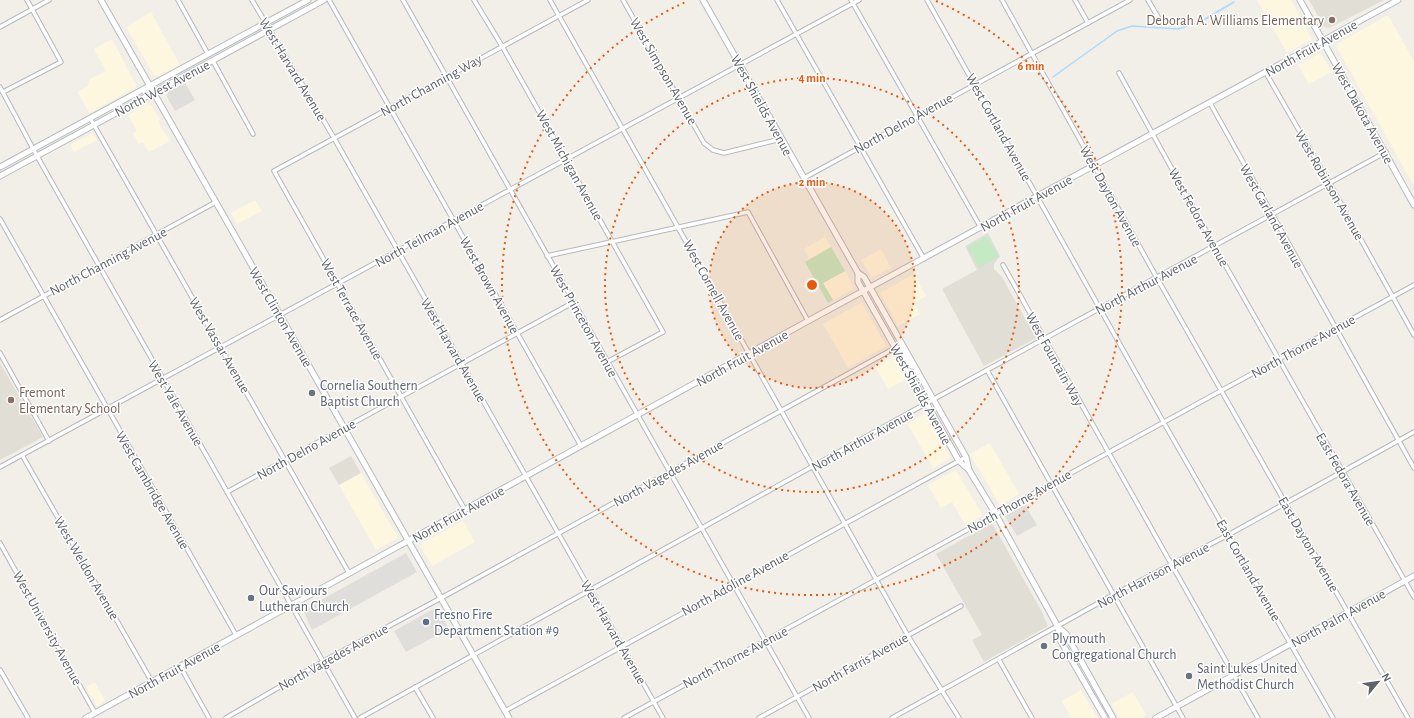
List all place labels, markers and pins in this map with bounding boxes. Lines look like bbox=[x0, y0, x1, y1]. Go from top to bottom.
place label: Deborah A. Williams Elementary bbox=[1146, 14, 1324, 28]
marker: Deborah A. Williams Elementary bbox=[1327, 15, 1337, 25]
centre of rings bbox=[805, 278, 819, 292]
place label: Cornelia Southern Baptist Church bbox=[320, 379, 418, 409]
place label: Fremont Elementary School bbox=[19, 386, 121, 416]
marker: Cornelia Southern Baptist Church bbox=[307, 388, 317, 398]
marker: Fremont Elementary School bbox=[6, 395, 16, 405]
place label: Our Saviours Lutheran Church bbox=[259, 584, 349, 614]
marker: Our Saviours Lutheran Church bbox=[246, 593, 256, 603]
place label: Fresno Fire Department Station #9 bbox=[434, 608, 559, 638]
marker: Fresno Fire Department Station #9 bbox=[421, 617, 431, 627]
place label: Plymouth Congregational Church bbox=[1052, 632, 1177, 662]
marker: Plymouth Congregational Church bbox=[1039, 641, 1049, 651]
place label: Saint Lukes United Methodist Church bbox=[1197, 662, 1297, 692]
marker: Saint Lukes United Methodist Church bbox=[1184, 671, 1194, 681]

